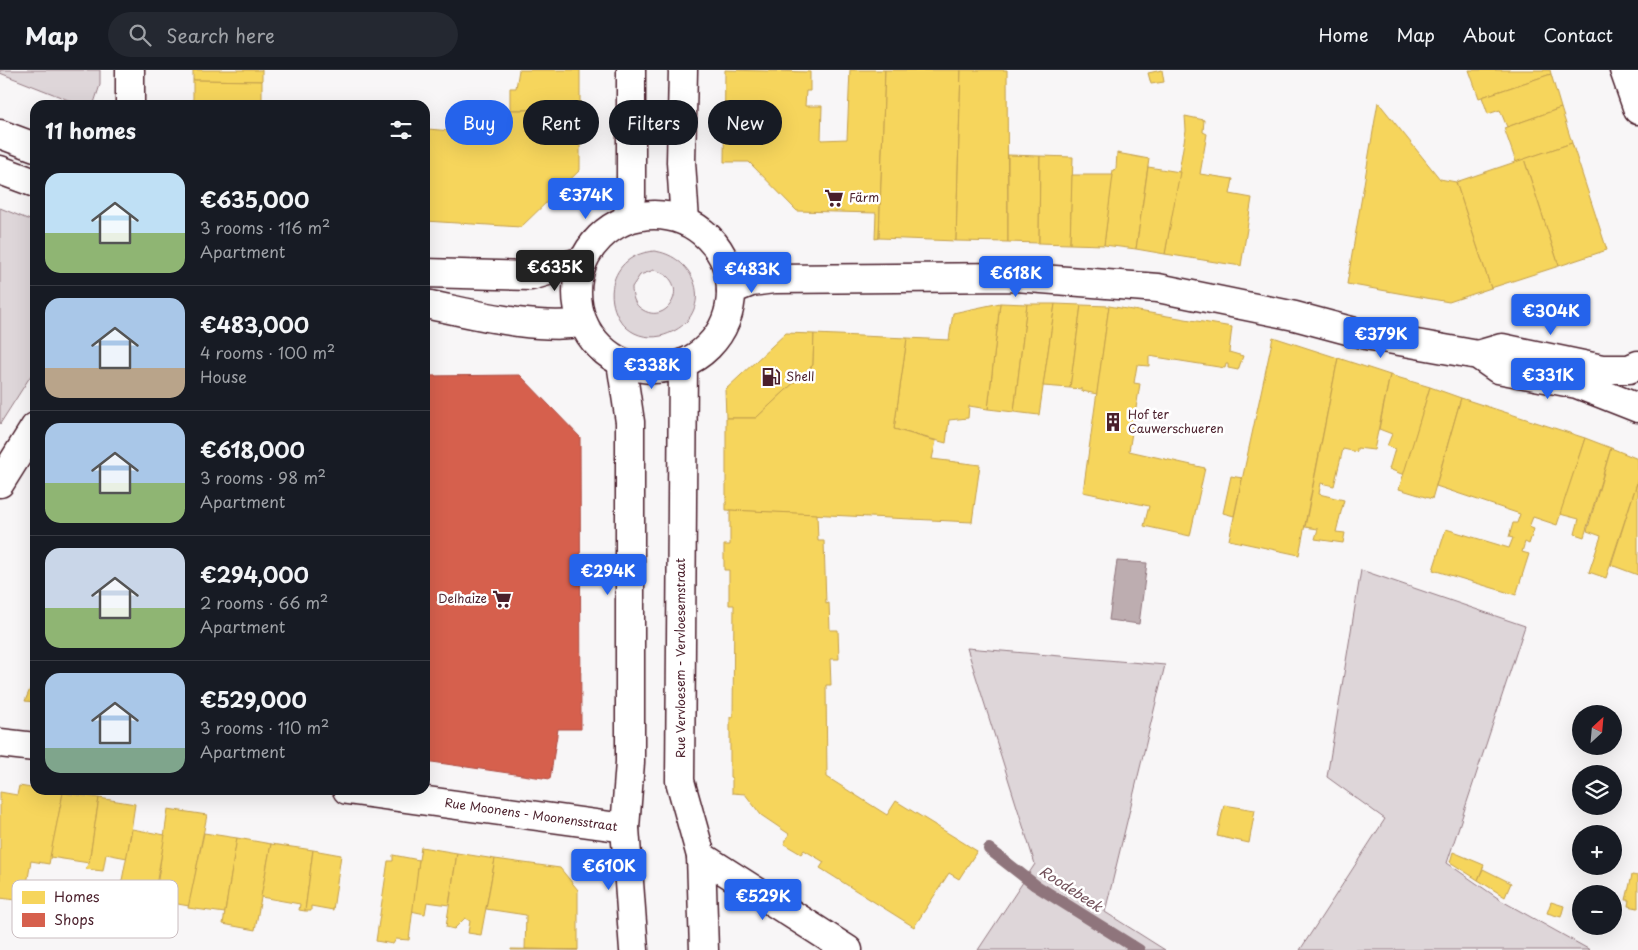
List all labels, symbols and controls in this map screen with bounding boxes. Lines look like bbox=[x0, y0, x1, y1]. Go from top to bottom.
search box bbox=[108, 12, 458, 57]
text: Map bbox=[25, 17, 78, 53]
icon: search bbox=[126, 21, 154, 49]
text: Search here bbox=[166, 21, 275, 49]
text: Home bbox=[1318, 21, 1368, 48]
text: Map bbox=[1396, 21, 1435, 48]
text: About bbox=[1463, 21, 1515, 48]
text: Contact bbox=[1543, 21, 1613, 48]
chip: Buy bbox=[445, 100, 513, 145]
chip: Rent bbox=[523, 100, 599, 145]
chip: Filters bbox=[609, 100, 698, 145]
chip: New bbox=[708, 100, 782, 145]
text: 11 homes bbox=[45, 114, 136, 146]
icon: filters bbox=[387, 116, 415, 144]
pin: €374K bbox=[551, 178, 621, 220]
text: €374K bbox=[559, 182, 613, 206]
text: €635,000 bbox=[200, 183, 309, 215]
supermarket icon: Färm bbox=[823, 187, 845, 209]
place label: Färm bbox=[849, 188, 879, 206]
icon: home bbox=[85, 193, 145, 253]
text: 3 rooms · 116 m² bbox=[200, 215, 330, 239]
text: Apartment bbox=[200, 239, 285, 263]
pin: €635K bbox=[520, 250, 590, 292]
pin: €483K bbox=[717, 252, 787, 294]
text: €635K bbox=[527, 254, 583, 278]
text: €483K bbox=[724, 256, 780, 280]
pin: €618K bbox=[981, 256, 1051, 298]
text: €618K bbox=[990, 260, 1042, 284]
pin: €304K bbox=[1516, 294, 1586, 336]
text: €304K bbox=[1522, 298, 1580, 322]
text: €483,000 bbox=[200, 308, 309, 340]
pin: €379K bbox=[1346, 316, 1416, 359]
icon: home bbox=[85, 318, 145, 378]
text: €379K bbox=[1355, 321, 1408, 345]
text: 4 rooms · 100 m² bbox=[200, 340, 335, 364]
pin: €338K bbox=[617, 348, 687, 390]
text: €338K bbox=[624, 352, 680, 376]
pin: €331K bbox=[1513, 358, 1583, 400]
text: €331K bbox=[1522, 362, 1574, 386]
text: House bbox=[200, 364, 247, 388]
fuel station icon: Shell bbox=[760, 366, 782, 388]
place label: Shell bbox=[786, 367, 814, 385]
place label: Hof ter Cauwerschueren bbox=[1128, 405, 1224, 437]
building icon: Hof ter Cauwerschueren bbox=[1102, 411, 1124, 433]
text: €618,000 bbox=[200, 433, 305, 465]
icon: home bbox=[85, 443, 145, 503]
text: 3 rooms · 98 m² bbox=[200, 465, 326, 489]
text: Apartment bbox=[200, 489, 285, 513]
pin: €294K bbox=[573, 554, 643, 596]
text: €294,000 bbox=[200, 558, 309, 590]
text: €294K bbox=[580, 558, 636, 582]
street label: Rue Vervloesem - Vervloesemstraat bbox=[671, 558, 689, 758]
icon: home bbox=[85, 568, 145, 628]
supermarket icon: Delhaize bbox=[491, 588, 513, 610]
place label: Delhaize bbox=[438, 589, 487, 607]
text: 2 rooms · 66 m² bbox=[200, 590, 328, 614]
text: Apartment bbox=[200, 614, 285, 638]
text: €529,000 bbox=[200, 683, 307, 715]
icon: home bbox=[85, 693, 145, 753]
north arrow bbox=[1572, 705, 1622, 755]
map controls bbox=[1572, 705, 1622, 935]
text: 3 rooms · 110 m² bbox=[200, 715, 329, 739]
text: Apartment bbox=[200, 739, 285, 763]
button: layers bbox=[1572, 765, 1622, 815]
street label: Rue Moonens - Moonensstraat bbox=[444, 793, 619, 835]
button: + bbox=[1572, 825, 1622, 875]
pin: €610K bbox=[574, 848, 644, 891]
text: €610K bbox=[582, 853, 636, 877]
water label: Roodebeek bbox=[1036, 860, 1108, 918]
pin: €529K bbox=[728, 878, 798, 921]
legend bbox=[12, 880, 178, 938]
text: €529K bbox=[735, 883, 791, 907]
button: − bbox=[1572, 885, 1622, 935]
text: Homes bbox=[54, 886, 100, 907]
text: Shops bbox=[54, 909, 94, 930]

